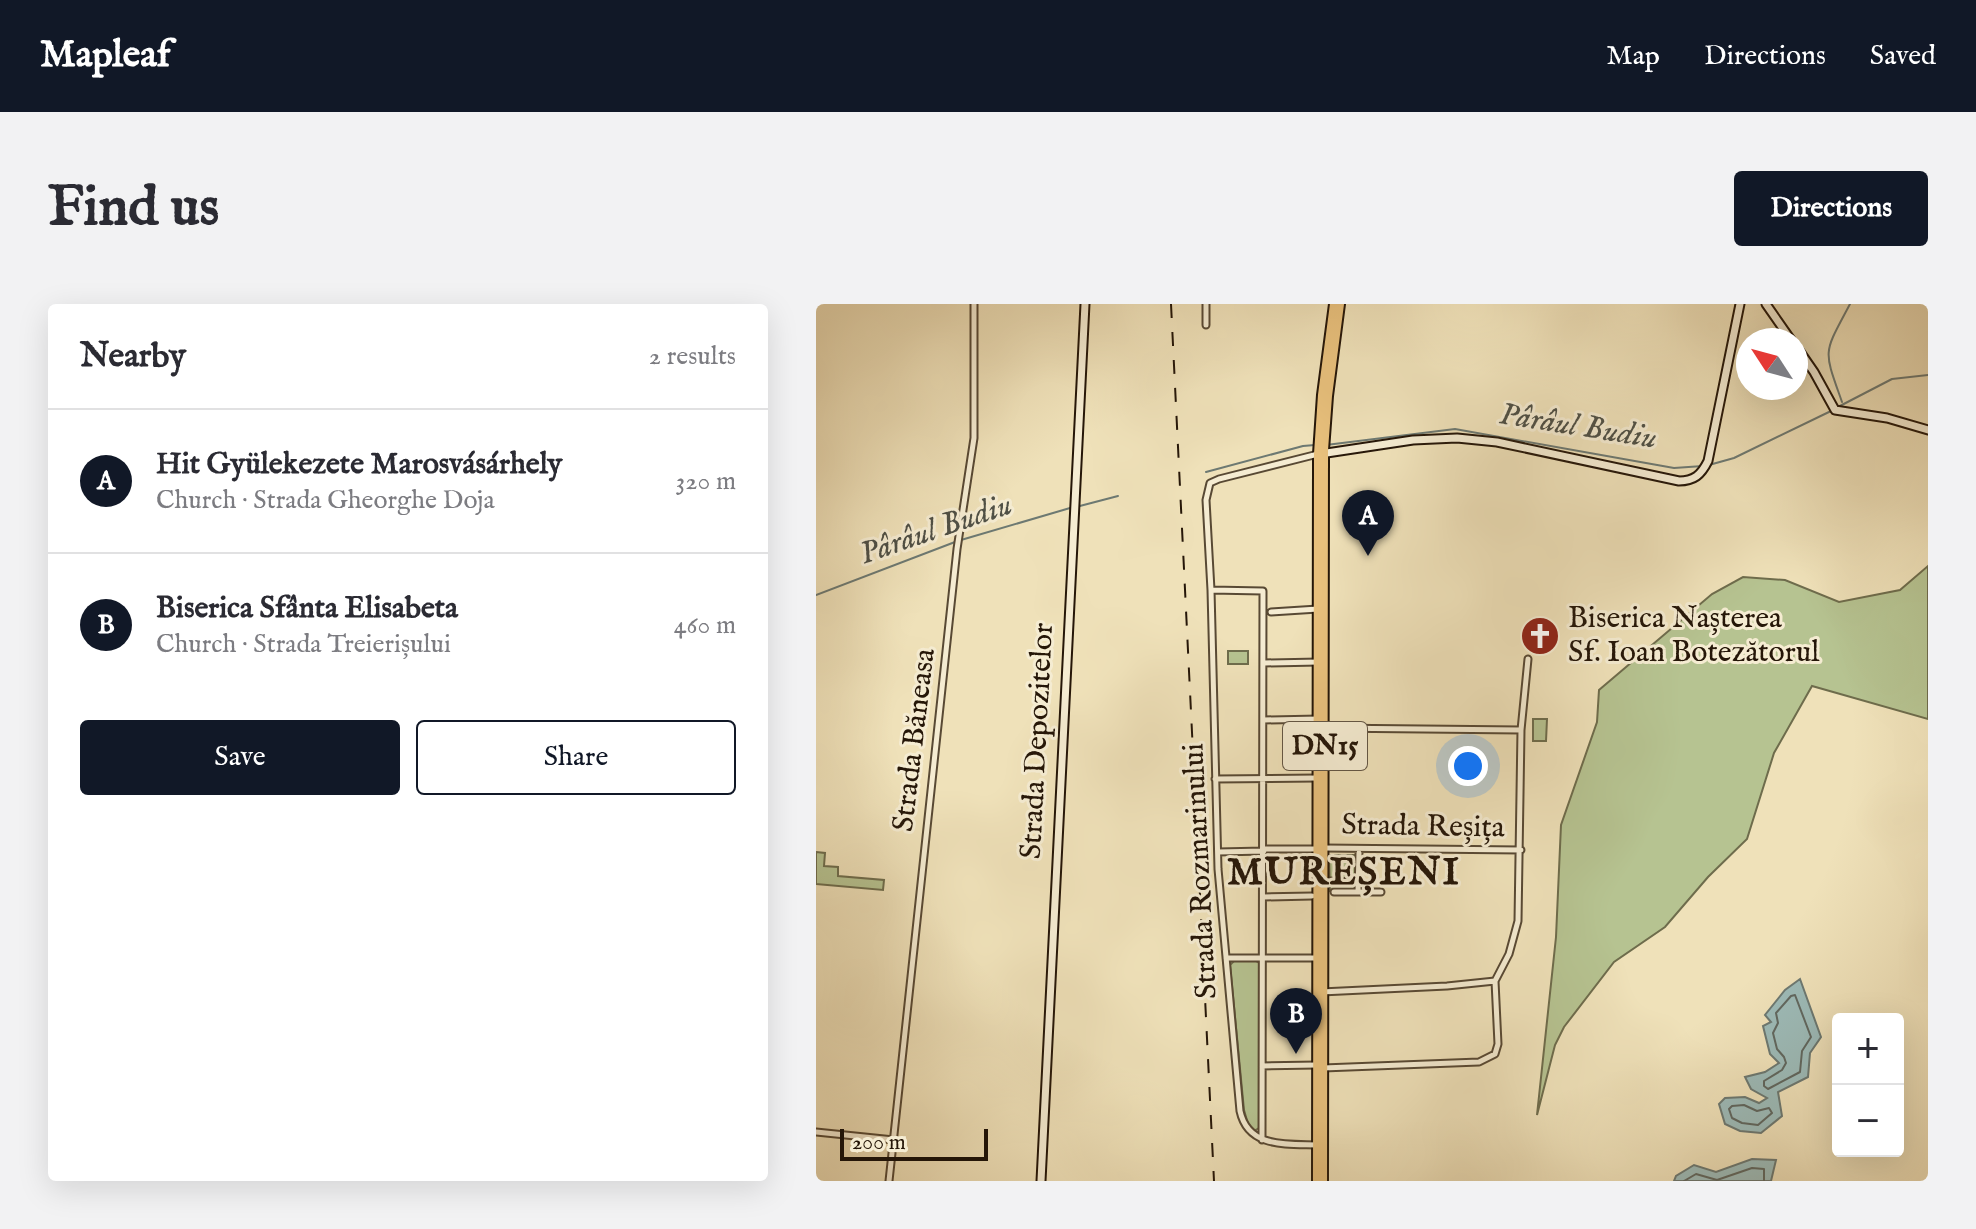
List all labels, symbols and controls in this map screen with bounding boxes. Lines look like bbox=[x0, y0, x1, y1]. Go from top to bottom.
text: Mapleaf bbox=[40, 32, 170, 80]
text: Map bbox=[1606, 39, 1660, 74]
text: Directions bbox=[1704, 39, 1826, 74]
text: Saved bbox=[1870, 39, 1936, 74]
button: Directions bbox=[1734, 171, 1928, 246]
text: Find us bbox=[48, 173, 219, 244]
north arrow bbox=[1736, 328, 1808, 400]
text: Nearby bbox=[80, 335, 186, 378]
text: 2 results bbox=[649, 340, 736, 373]
water label: Pârâul Budiu bbox=[1496, 394, 1660, 460]
text: Hit Gyülekezete Marosvásárhely bbox=[156, 446, 562, 484]
text: A bbox=[97, 465, 115, 498]
text: 320 m bbox=[676, 465, 736, 498]
text: Church · Strada Gheorghe Doja bbox=[156, 484, 495, 517]
water label: Pârâul Budiu bbox=[854, 485, 1018, 575]
pin: A bbox=[1342, 490, 1394, 556]
text: Biserica Sfânta Elisabeta bbox=[156, 590, 458, 628]
place label: Biserica Nașterea Sf. Ioan Botezătorul bbox=[1568, 600, 1820, 672]
text: B bbox=[97, 609, 115, 642]
text: 460 m bbox=[674, 609, 736, 642]
church icon: Biserica Nașterea Sf. Ioan Botezătorul bbox=[1519, 615, 1561, 657]
street label: Strada Depozitelor bbox=[1013, 622, 1063, 860]
text: Church · Strada Treierișului bbox=[156, 628, 451, 661]
street label: Strada Băneasa bbox=[885, 646, 945, 834]
button: Save bbox=[80, 720, 400, 795]
button: Share bbox=[416, 720, 736, 795]
road number: DN15 bbox=[1283, 722, 1367, 770]
street label: Strada Rozmarinului bbox=[1175, 742, 1227, 1000]
your location bbox=[1448, 746, 1488, 786]
street label: Strada Reșița bbox=[1341, 807, 1505, 847]
district label: MUREȘENI bbox=[1227, 850, 1461, 898]
pin: B bbox=[1270, 988, 1322, 1054]
map controls bbox=[1832, 1013, 1904, 1157]
button: + bbox=[1832, 1013, 1904, 1085]
button: − bbox=[1832, 1085, 1904, 1157]
scale bar bbox=[840, 1125, 988, 1161]
text: 200 m bbox=[852, 1129, 906, 1157]

